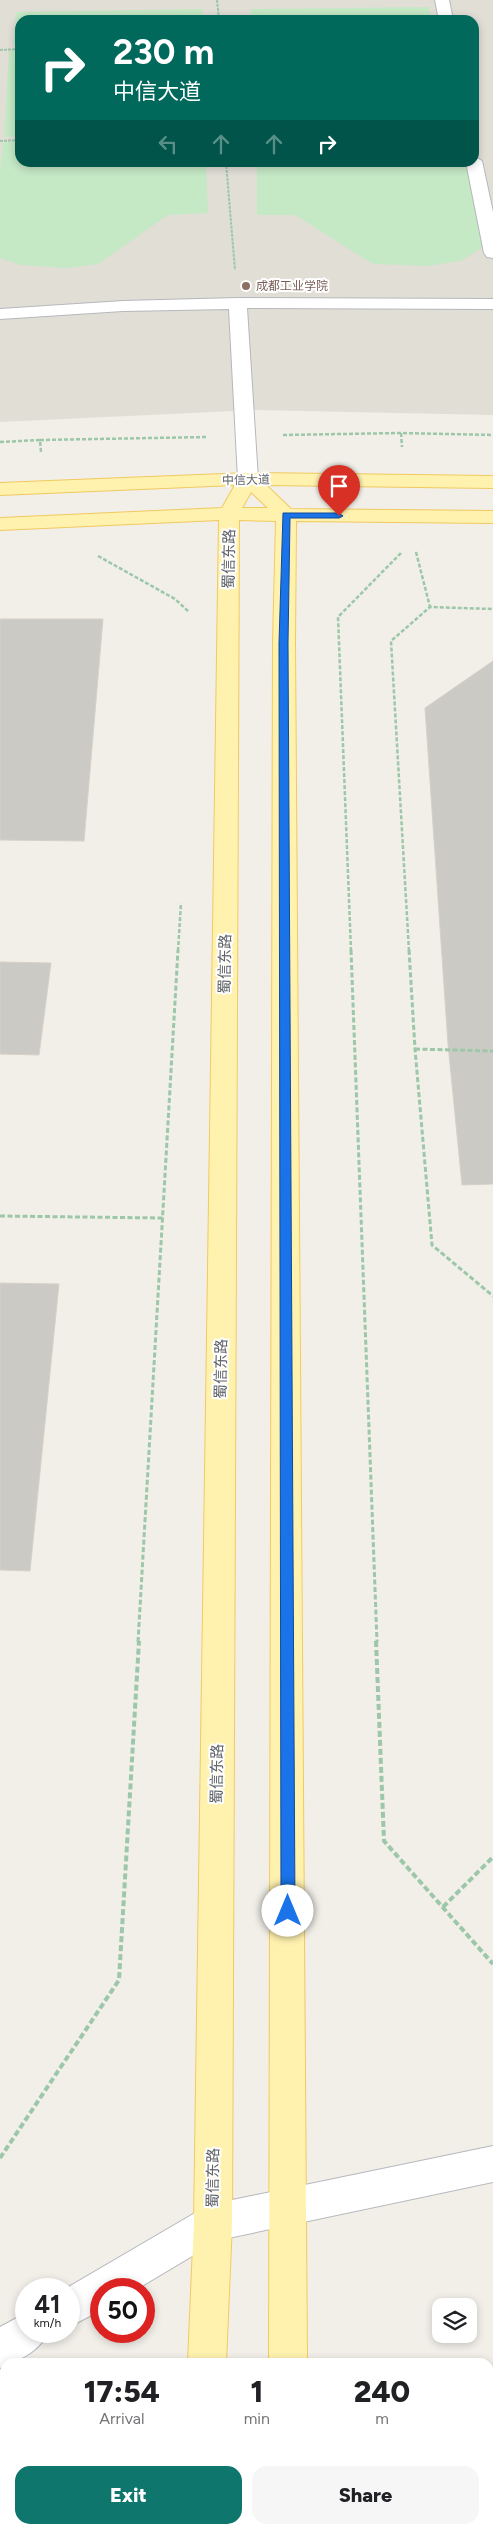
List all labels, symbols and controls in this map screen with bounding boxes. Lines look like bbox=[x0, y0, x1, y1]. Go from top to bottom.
text: 230 m bbox=[113, 31, 214, 73]
icon: right bbox=[30, 35, 95, 100]
text: 中信大道 bbox=[113, 78, 201, 105]
icon: left bbox=[154, 130, 182, 158]
icon: ahead bbox=[207, 130, 235, 158]
icon: ahead bbox=[260, 130, 288, 158]
icon: right bbox=[313, 130, 341, 158]
place label: 成都工业学院 bbox=[256, 279, 328, 293]
marker: 成都工业学院 bbox=[240, 280, 252, 292]
pin bbox=[318, 465, 360, 516]
icon: arrive bbox=[325, 472, 353, 500]
street label: 中信大道 bbox=[222, 473, 270, 487]
street label: 蜀信东路 bbox=[219, 529, 239, 589]
street label: 蜀信东路 bbox=[215, 934, 235, 994]
street label: 蜀信东路 bbox=[211, 1339, 231, 1399]
street label: 蜀信东路 bbox=[207, 1744, 227, 1804]
position arrow bbox=[261, 1884, 313, 1936]
street label: 蜀信东路 bbox=[203, 2148, 223, 2208]
speed limit sign: 50 bbox=[90, 2278, 155, 2343]
text: 41 bbox=[34, 2289, 61, 2319]
map controls bbox=[432, 2298, 477, 2343]
button: layers bbox=[432, 2298, 477, 2343]
text: km/h bbox=[34, 2316, 61, 2330]
text: 17:54 bbox=[84, 2373, 160, 2410]
text: 1 bbox=[250, 2373, 263, 2410]
text: 240 bbox=[354, 2373, 410, 2410]
text: Arrival bbox=[99, 2409, 144, 2428]
text: min bbox=[244, 2409, 270, 2428]
text: m bbox=[375, 2409, 389, 2428]
button: Exit bbox=[15, 2466, 242, 2524]
button: Share bbox=[252, 2466, 479, 2524]

